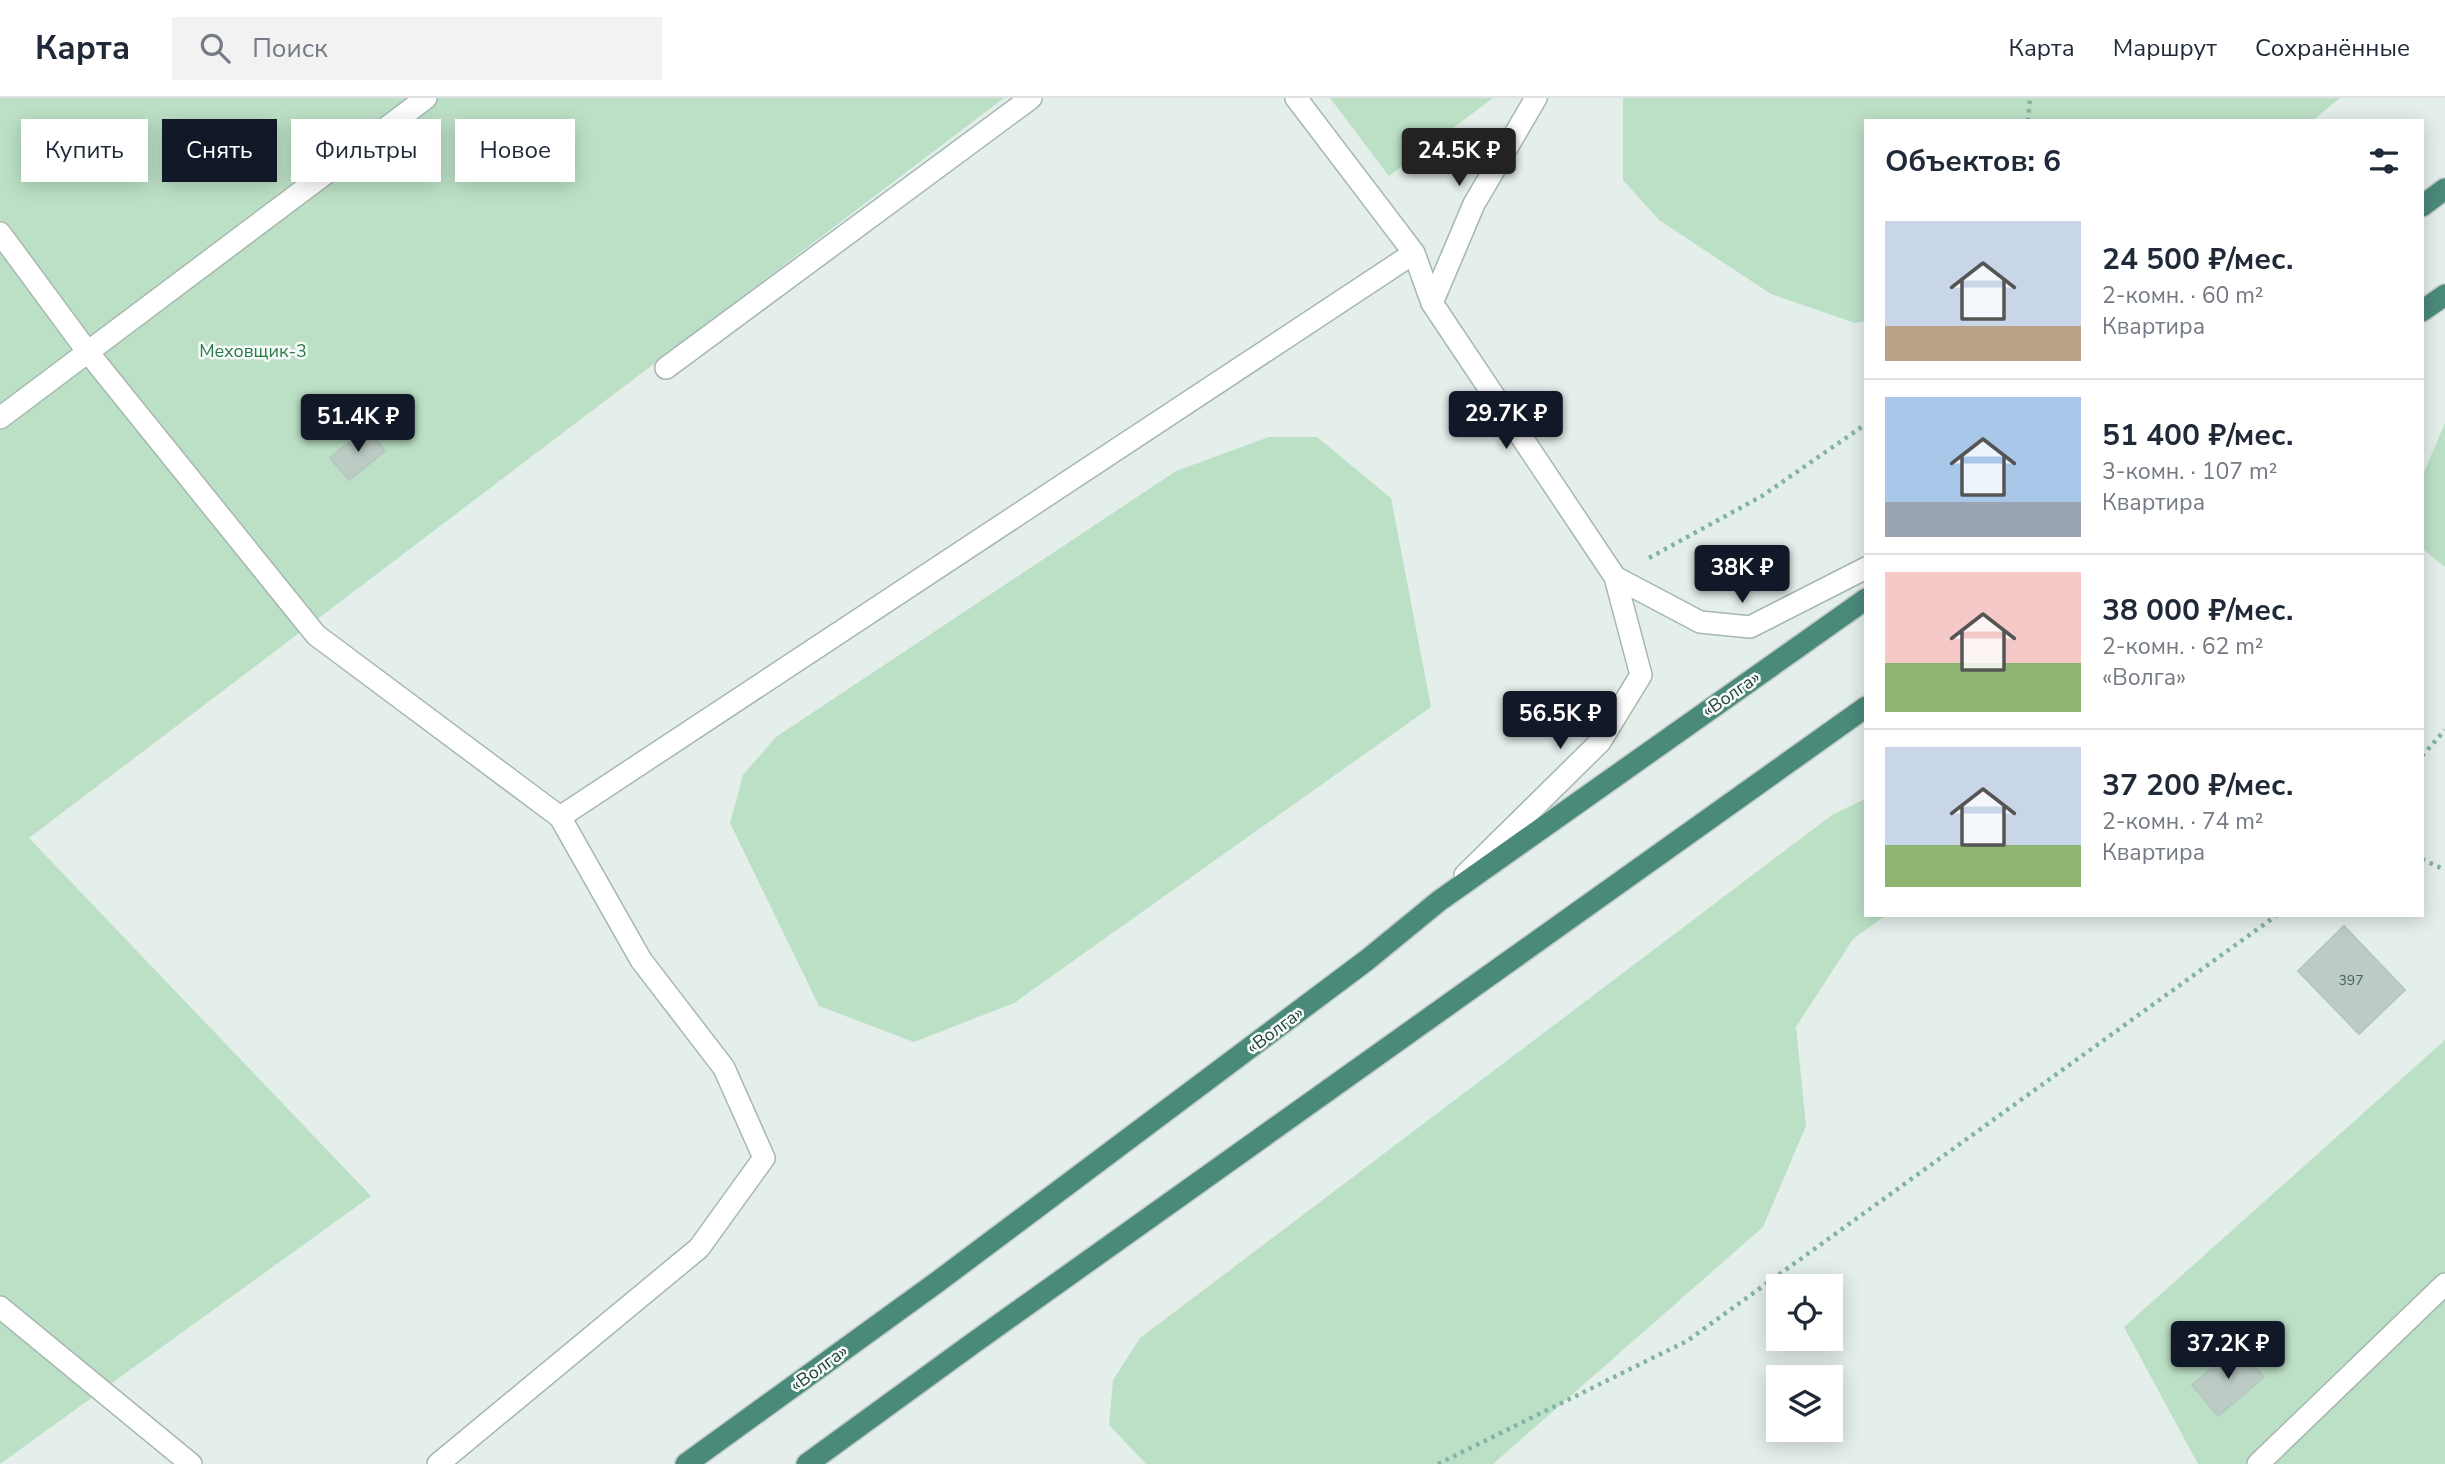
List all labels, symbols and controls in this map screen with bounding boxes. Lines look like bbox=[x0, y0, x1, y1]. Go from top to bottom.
search box bbox=[172, 17, 662, 80]
text: Карта bbox=[35, 26, 130, 71]
icon: search bbox=[196, 29, 234, 67]
text: Поиск bbox=[252, 31, 328, 66]
text: Карта bbox=[2009, 32, 2075, 64]
text: Маршрут bbox=[2113, 32, 2217, 64]
text: Сохранённые bbox=[2255, 32, 2410, 64]
chip: Купить bbox=[21, 119, 148, 182]
chip: Снять bbox=[162, 119, 277, 182]
chip: Фильтры bbox=[291, 119, 441, 182]
chip: Новое bbox=[455, 119, 575, 182]
pin: 24.5K ₽ bbox=[1394, 129, 1524, 188]
text: 24.5K ₽ bbox=[1418, 135, 1500, 166]
text: Объектов: 6 bbox=[1885, 141, 2061, 182]
icon: filters bbox=[2365, 142, 2403, 180]
text: 24 500 ₽/мес. bbox=[2102, 239, 2293, 280]
icon: home bbox=[1941, 249, 2025, 333]
text: 2-комн. · 60 m² bbox=[2102, 280, 2264, 311]
text: Квартира bbox=[2102, 311, 2205, 342]
park label: Меховщик-3 bbox=[199, 339, 307, 363]
pin: 29.7K ₽ bbox=[1441, 392, 1571, 451]
pin: 51.4K ₽ bbox=[293, 394, 423, 454]
text: 29.7K ₽ bbox=[1465, 398, 1547, 429]
text: 51.4K ₽ bbox=[317, 401, 399, 432]
text: 51 400 ₽/мес. bbox=[2102, 415, 2293, 456]
icon: home bbox=[1941, 425, 2025, 509]
text: 3-комн. · 107 m² bbox=[2102, 456, 2277, 487]
text: Квартира bbox=[2102, 487, 2205, 518]
pin: 38K ₽ bbox=[1693, 546, 1791, 605]
text: 38K ₽ bbox=[1711, 552, 1773, 583]
text: 38 000 ₽/мес. bbox=[2102, 590, 2293, 631]
icon: home bbox=[1941, 600, 2025, 684]
text: 2-комн. · 62 m² bbox=[2102, 631, 2264, 662]
text: «Волга» bbox=[2102, 662, 2186, 693]
street label: «Волга» bbox=[1697, 665, 1765, 723]
pin: 56.5K ₽ bbox=[1495, 692, 1625, 751]
text: 56.5K ₽ bbox=[1519, 698, 1601, 729]
text: 37 200 ₽/мес. bbox=[2102, 765, 2293, 806]
icon: home bbox=[1941, 775, 2025, 859]
text: 2-комн. · 74 m² bbox=[2102, 806, 2264, 837]
text: Квартира bbox=[2102, 837, 2205, 868]
house number: 397 bbox=[2338, 971, 2364, 990]
street label: «Волга» bbox=[1241, 1001, 1309, 1059]
map controls bbox=[1766, 1274, 1843, 1442]
button: locate bbox=[1766, 1274, 1843, 1351]
pin: 37.2K ₽ bbox=[2163, 1322, 2293, 1381]
text: 37.2K ₽ bbox=[2187, 1328, 2269, 1359]
street label: «Волга» bbox=[785, 1339, 853, 1397]
button: layers bbox=[1766, 1365, 1843, 1442]

